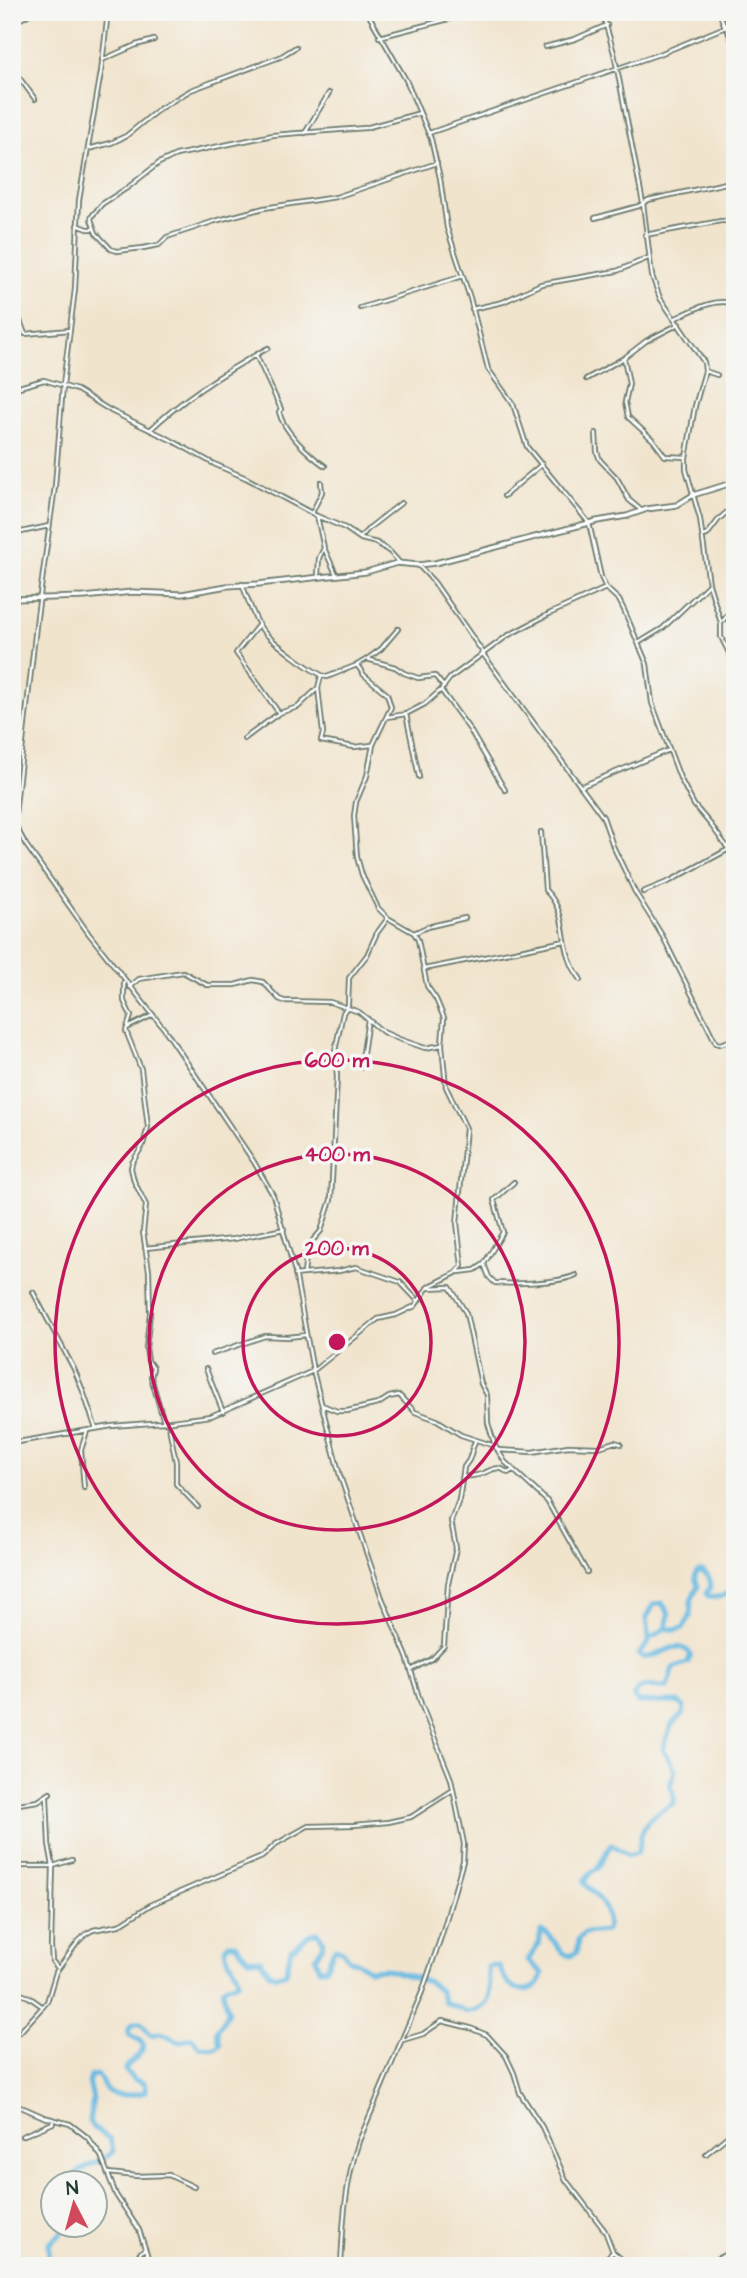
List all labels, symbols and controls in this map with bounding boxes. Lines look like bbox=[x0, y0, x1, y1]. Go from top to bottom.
text: 600 m bbox=[305, 1046, 370, 1075]
text: 400 m bbox=[304, 1140, 370, 1169]
text: 200 m bbox=[304, 1234, 369, 1263]
centre of rings bbox=[325, 1330, 349, 1354]
north arrow bbox=[38, 2170, 108, 2240]
text: N bbox=[65, 2175, 80, 2203]

